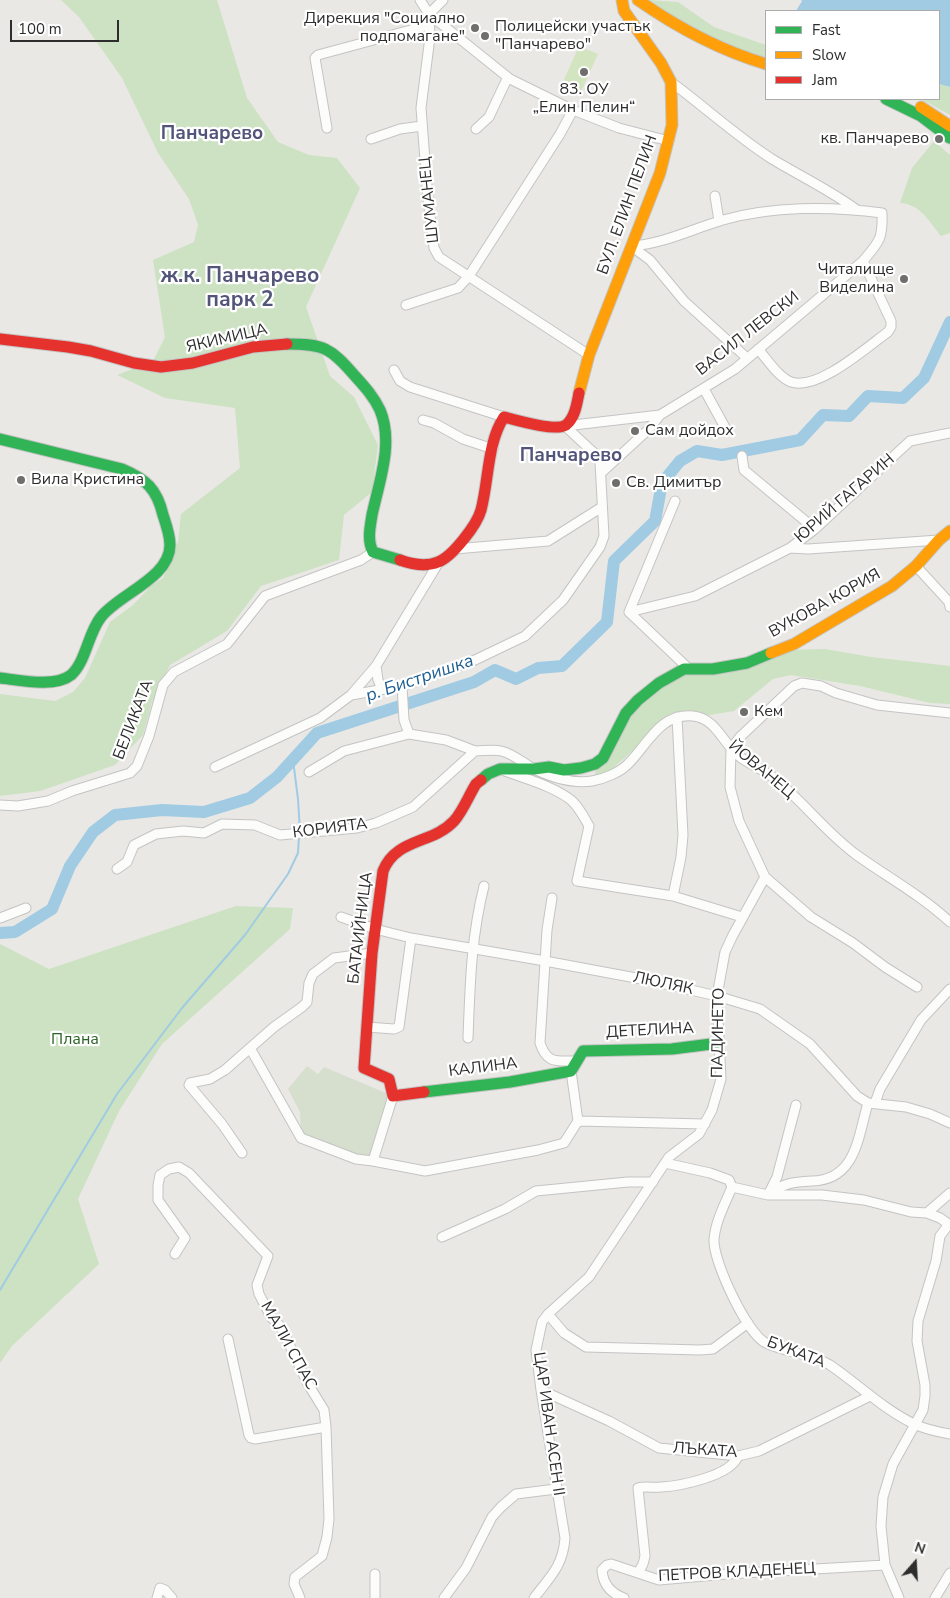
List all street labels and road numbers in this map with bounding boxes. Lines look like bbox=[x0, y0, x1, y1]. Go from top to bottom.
street label: БУЛ. ЕЛИН ПЕЛИН bbox=[594, 133, 662, 277]
street label: ШУМАНЕЦ bbox=[416, 156, 444, 244]
street label: ВАСИЛ ЛЕВСКИ bbox=[693, 288, 803, 380]
street label: ЯКИМИЦА bbox=[185, 320, 269, 358]
street label: ЮРИЙ ГАГАРИН bbox=[791, 450, 899, 548]
street label: ВУКОВА КОРИЯ bbox=[766, 565, 884, 643]
street label: БЕЛИКАТА bbox=[110, 677, 158, 763]
street label: ЙОВАНЕЦ bbox=[724, 737, 798, 803]
street label: КОРИЯТА bbox=[292, 815, 368, 843]
street label: БАТАИЙНИЦА bbox=[345, 871, 377, 985]
street label: ЛЮЛЯК bbox=[631, 968, 695, 1000]
street label: ПАДИНЕТО bbox=[709, 988, 729, 1078]
street label: ДЕТЕЛИНА bbox=[606, 1019, 694, 1043]
street label: КАЛИНА bbox=[448, 1054, 518, 1082]
street label: МАЛИ СПАС bbox=[256, 1298, 320, 1394]
street label: БУКАТА bbox=[764, 1333, 828, 1373]
street label: ЦАР ИВАН АСЕН II bbox=[528, 1351, 568, 1497]
street label: ЛЪКАТА bbox=[672, 1439, 738, 1463]
street label: ПЕТРОВ КЛАДЕНЕЦ bbox=[658, 1559, 816, 1587]

